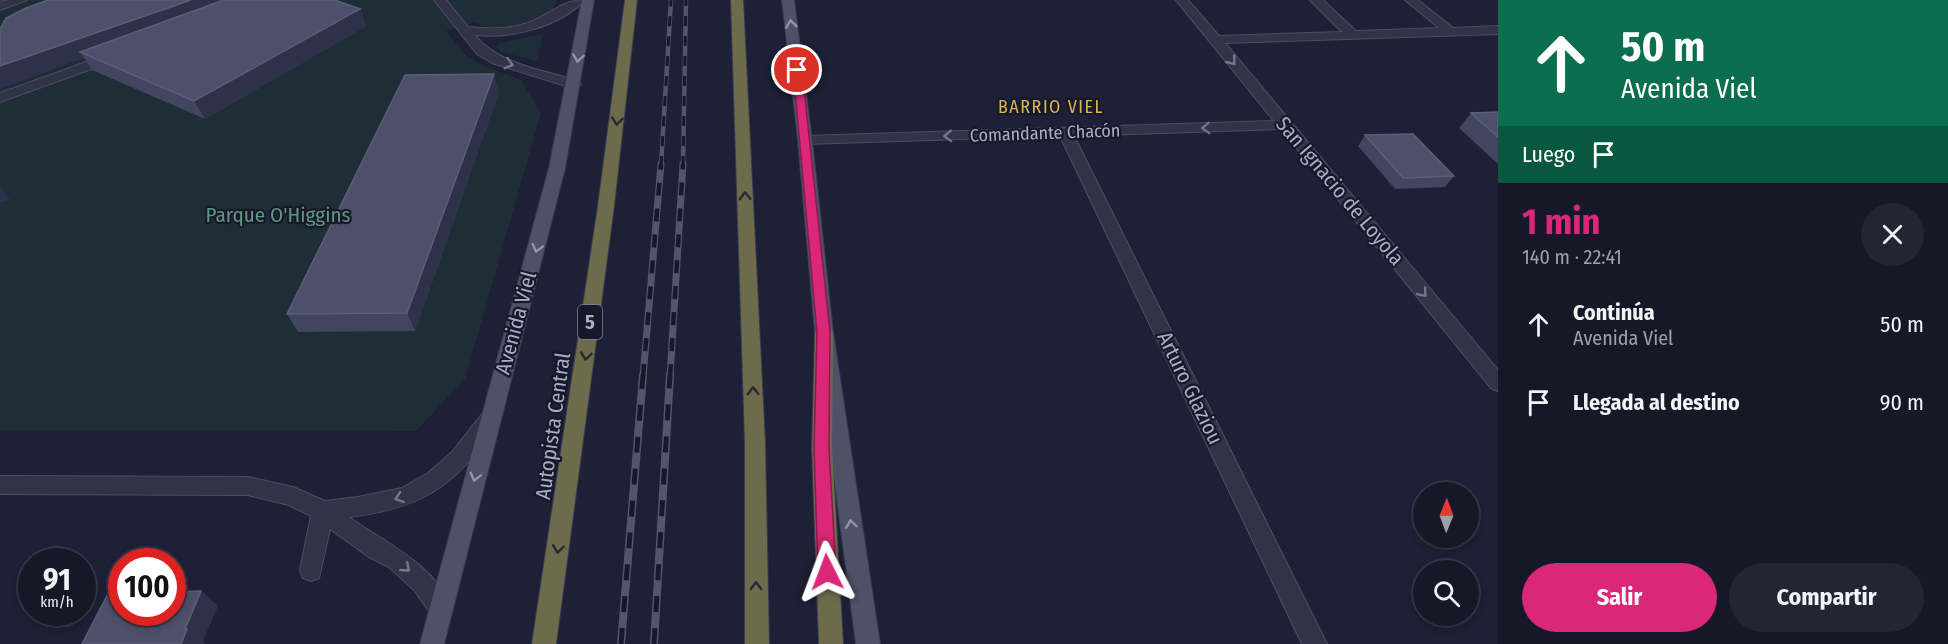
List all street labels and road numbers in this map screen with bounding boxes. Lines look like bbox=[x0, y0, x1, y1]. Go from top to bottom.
street label: San Ignacio de Loyola bbox=[1270, 111, 1410, 271]
street label: Comandante Chacón bbox=[969, 119, 1121, 147]
street label: Avenida Viel bbox=[490, 268, 542, 377]
road number: 5 bbox=[578, 305, 602, 339]
street label: Arturo Glaziou bbox=[1152, 327, 1228, 449]
street label: Autopista Central bbox=[530, 351, 576, 501]

